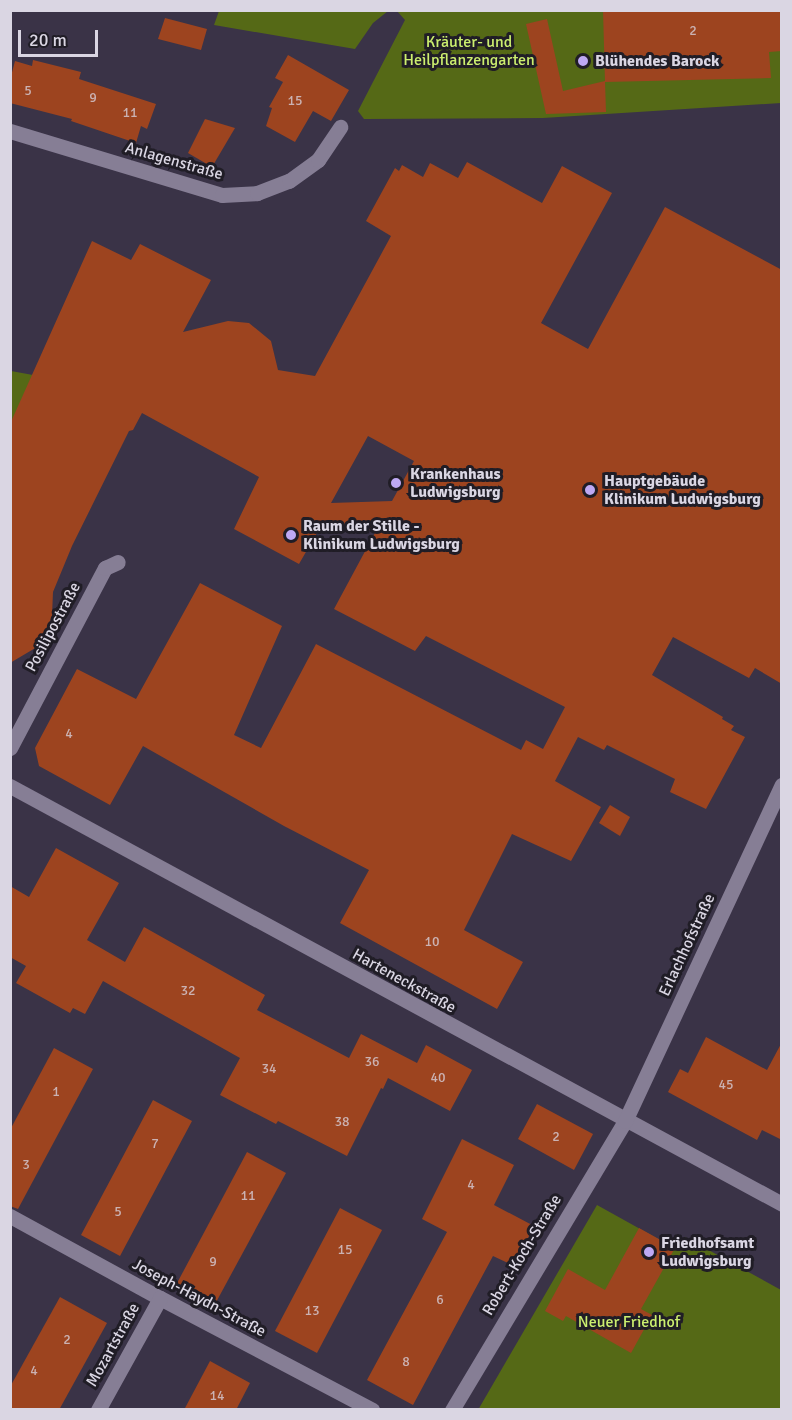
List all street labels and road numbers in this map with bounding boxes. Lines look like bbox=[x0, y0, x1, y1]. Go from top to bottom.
street label: Anlagenstraße bbox=[123, 138, 225, 184]
street label: Posilipostraße bbox=[21, 579, 85, 675]
street label: Erlachhofstraße bbox=[655, 891, 719, 999]
street label: Harteneckstraße bbox=[349, 945, 459, 1017]
street label: Robert-Koch-Straße bbox=[478, 1191, 566, 1319]
street label: Joseph-Haydn-Straße bbox=[129, 1255, 269, 1341]
street label: Mozartstraße bbox=[82, 1300, 144, 1390]

